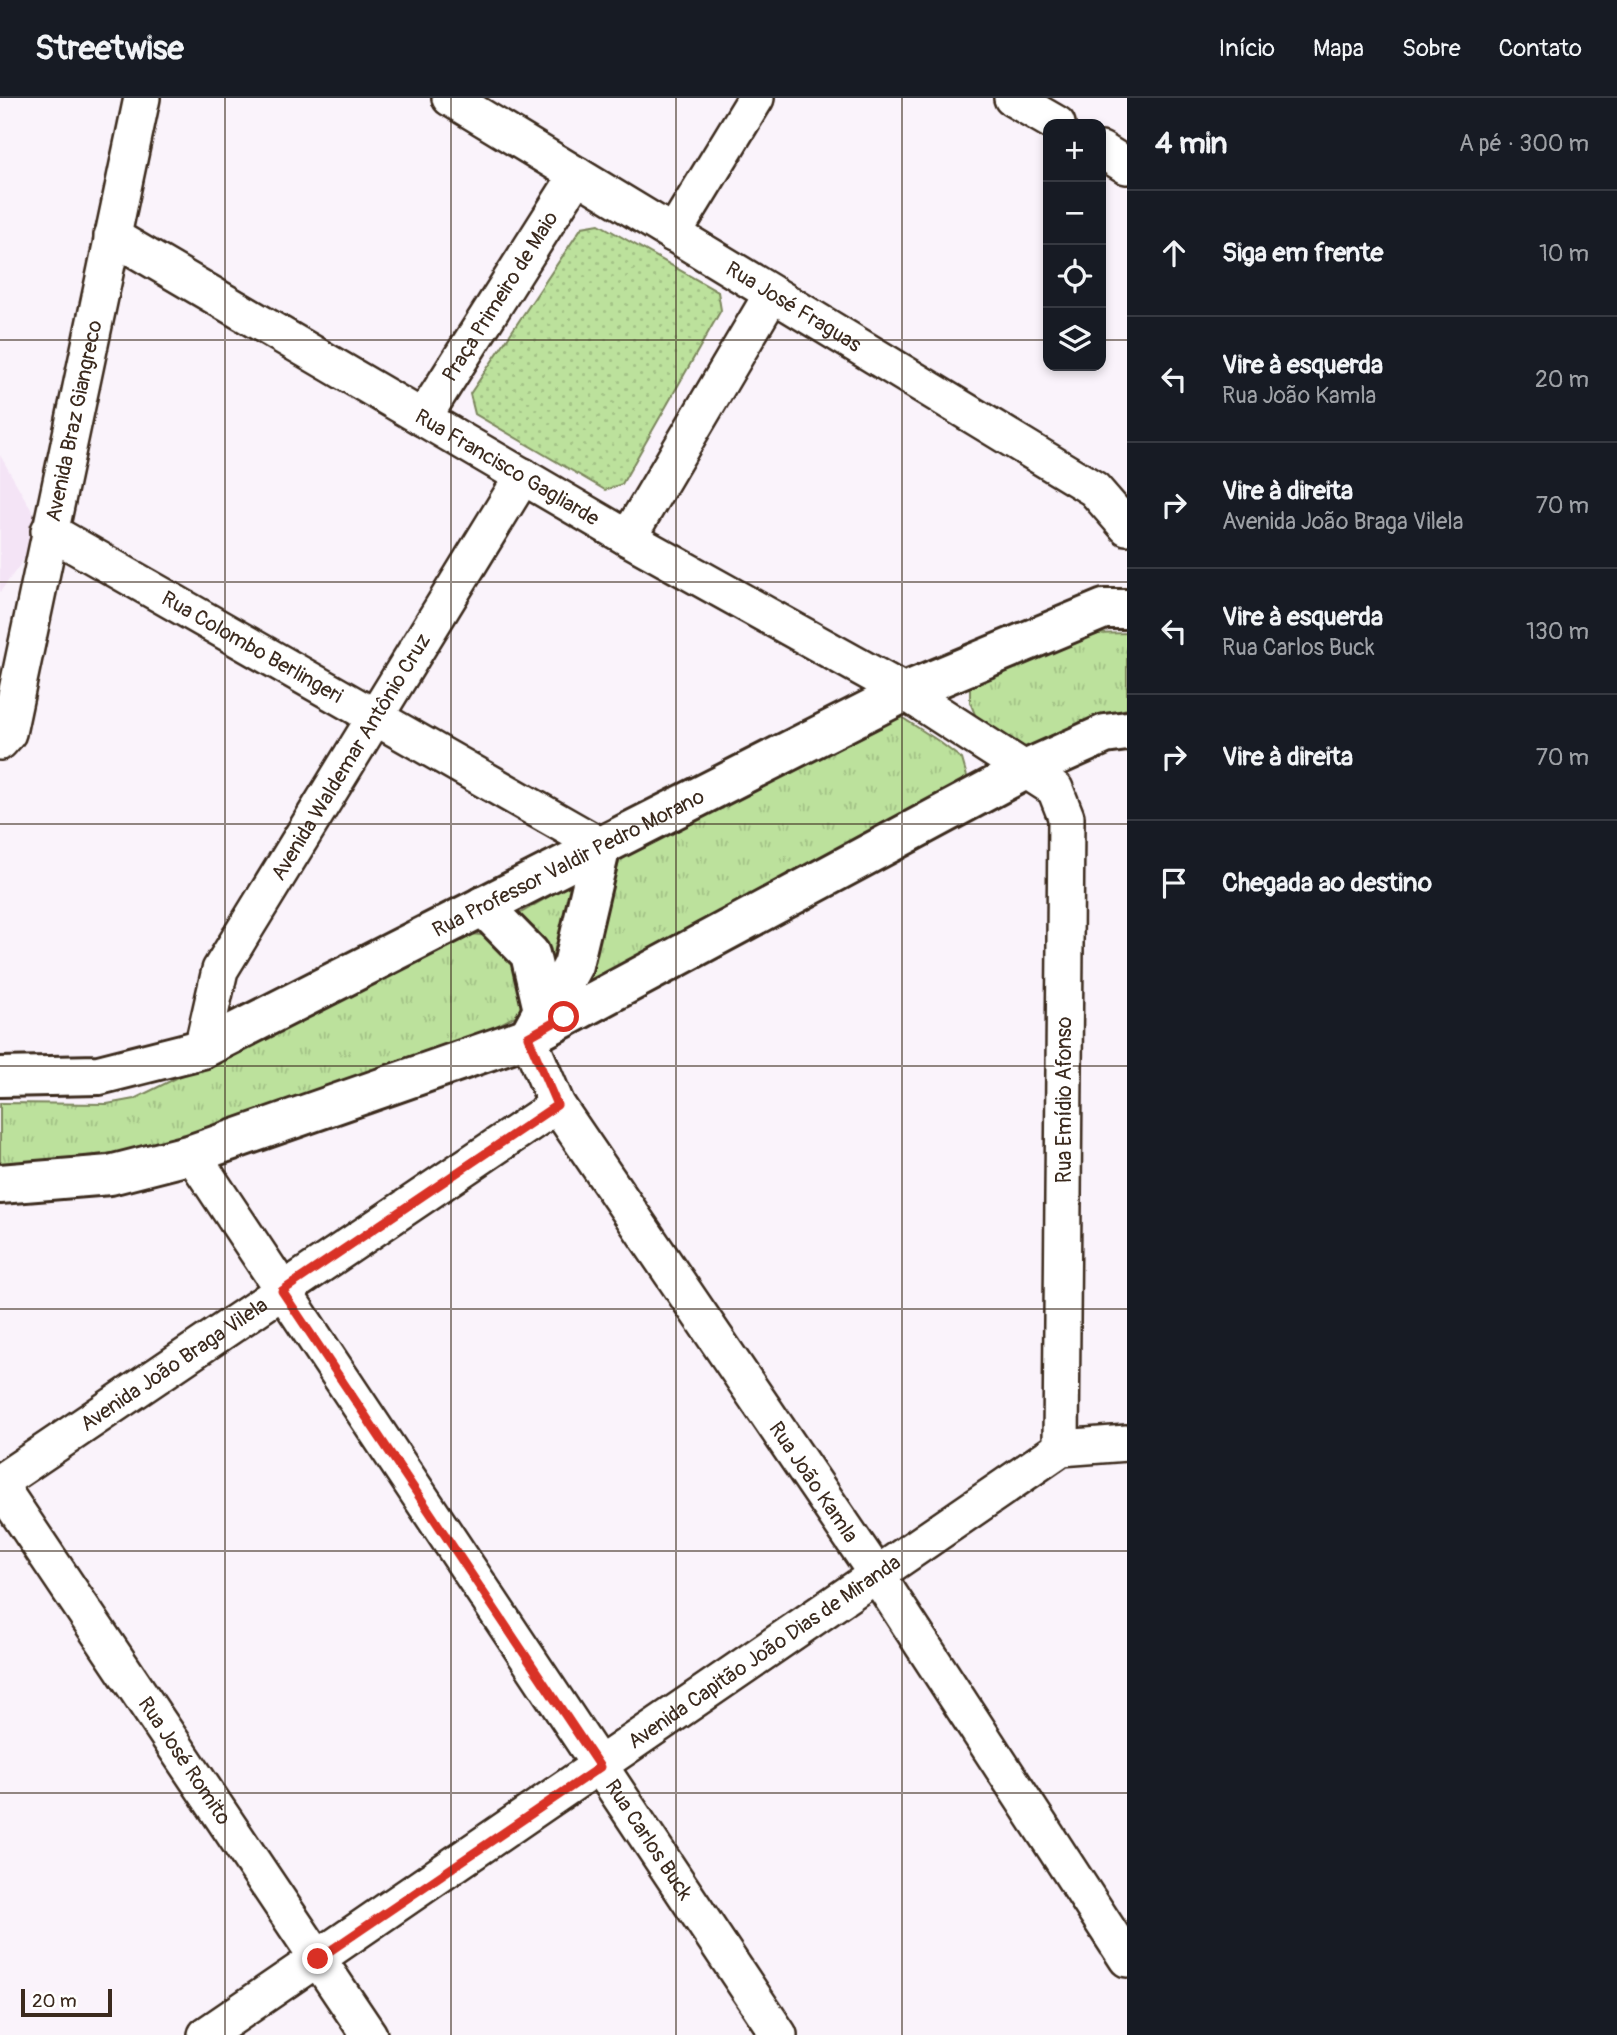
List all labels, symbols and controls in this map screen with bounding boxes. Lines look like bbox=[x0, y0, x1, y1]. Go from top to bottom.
text: Streetwise bbox=[35, 28, 184, 69]
text: Início bbox=[1219, 34, 1275, 63]
text: Mapa bbox=[1313, 34, 1364, 63]
text: Sobre bbox=[1402, 34, 1461, 63]
text: Contato bbox=[1499, 34, 1582, 63]
map controls bbox=[1043, 119, 1106, 371]
button: + bbox=[1043, 119, 1106, 182]
text: 4 min bbox=[1155, 125, 1228, 162]
text: A pé · 300 m bbox=[1459, 129, 1589, 158]
button: − bbox=[1043, 182, 1106, 245]
street label: Praça Primeiro de Maio bbox=[436, 206, 564, 387]
icon: ahead bbox=[1155, 234, 1193, 272]
text: Siga em frente bbox=[1222, 237, 1383, 269]
text: 10 m bbox=[1539, 239, 1589, 268]
button: locate bbox=[1043, 245, 1106, 308]
street label: Rua José Fraguas bbox=[721, 255, 867, 358]
button: layers bbox=[1043, 308, 1106, 371]
street label: Avenida Braz Giangreco bbox=[39, 318, 108, 524]
text: Vire à esquerda bbox=[1222, 349, 1383, 381]
icon: left bbox=[1155, 360, 1193, 398]
text: 20 m bbox=[1535, 365, 1589, 394]
text: Rua João Kamla bbox=[1222, 381, 1376, 410]
street label: Rua Francisco Gagliarde bbox=[410, 403, 605, 532]
text: Vire à direita bbox=[1222, 475, 1353, 507]
icon: right bbox=[1155, 486, 1193, 524]
text: 70 m bbox=[1536, 491, 1589, 520]
text: Avenida João Braga Vilela bbox=[1222, 507, 1463, 536]
street label: Rua Colombo Berlingeri bbox=[157, 585, 348, 709]
text: Vire à esquerda bbox=[1222, 601, 1383, 633]
icon: left bbox=[1155, 612, 1193, 650]
text: 130 m bbox=[1526, 617, 1589, 646]
street label: Avenida Waldemar Antônio Cruz bbox=[265, 628, 437, 885]
text: Rua Carlos Buck bbox=[1222, 633, 1375, 662]
icon: right bbox=[1155, 738, 1193, 776]
text: Vire à direita bbox=[1222, 741, 1353, 773]
text: 70 m bbox=[1536, 743, 1589, 772]
street label: Rua Professor Valdir Pedro Morano bbox=[428, 783, 709, 943]
icon: arrive bbox=[1155, 864, 1193, 902]
text: Chegada ao destino bbox=[1222, 867, 1432, 899]
route start bbox=[548, 1001, 579, 1032]
street label: Rua Emídio Afonso bbox=[1051, 1017, 1078, 1183]
street label: Avenida João Braga Vilela bbox=[75, 1291, 273, 1437]
street label: Rua João Kamla bbox=[763, 1416, 865, 1548]
street label: Avenida Capitão João Dias de Miranda bbox=[622, 1549, 906, 1755]
street label: Rua José Romito bbox=[132, 1692, 237, 1830]
street label: Rua Carlos Buck bbox=[599, 1774, 699, 1905]
route end bbox=[302, 1943, 333, 1974]
scale bar bbox=[21, 1986, 112, 2018]
text: 20 m bbox=[32, 1989, 77, 2013]

